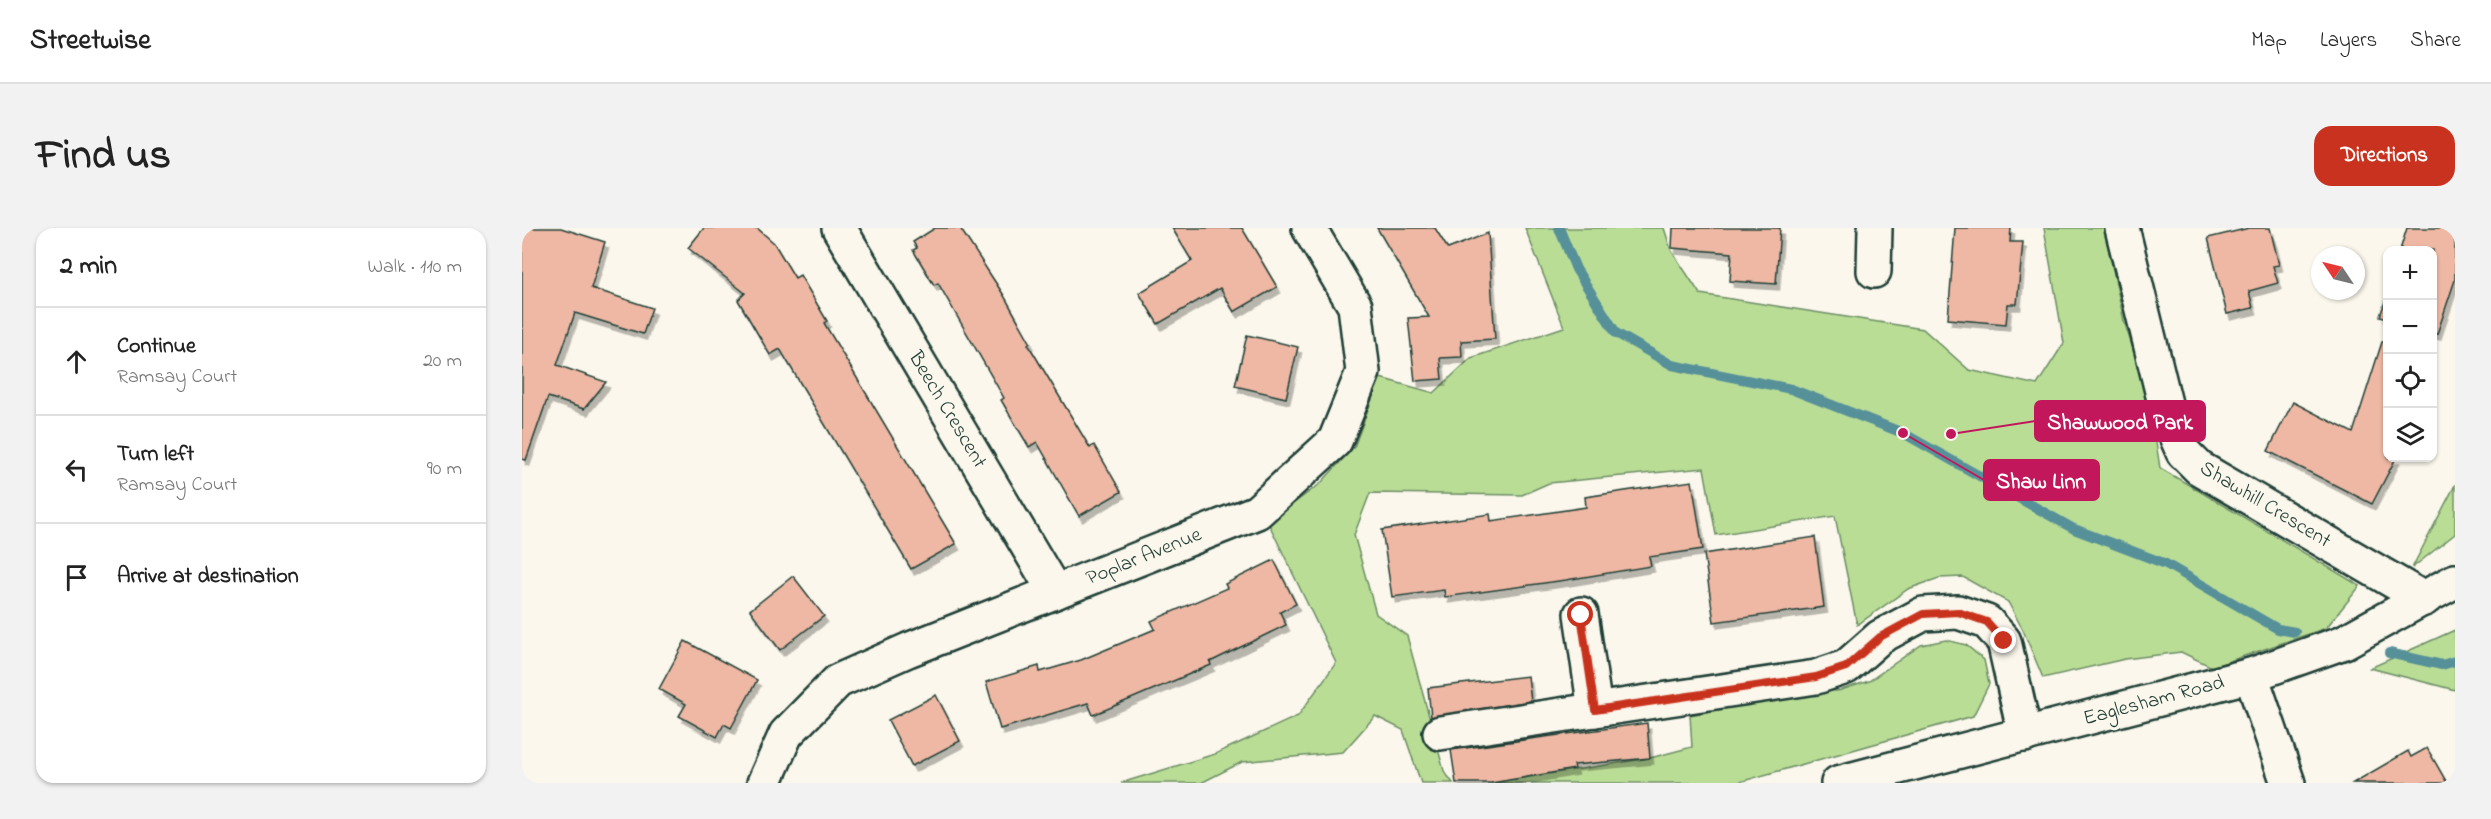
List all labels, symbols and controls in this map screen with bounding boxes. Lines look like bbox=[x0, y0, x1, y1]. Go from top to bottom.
text: Streetwise bbox=[30, 21, 151, 62]
text: Map bbox=[2251, 26, 2287, 56]
text: Layers bbox=[2320, 26, 2377, 56]
text: Share bbox=[2410, 26, 2461, 56]
text: Find us bbox=[36, 126, 171, 187]
button: Directions bbox=[2314, 126, 2455, 186]
north arrow bbox=[2311, 246, 2365, 300]
map controls bbox=[2383, 246, 2437, 462]
button: + bbox=[2383, 246, 2437, 300]
text: 2 min bbox=[60, 248, 117, 286]
text: Walk · 110 m bbox=[367, 253, 462, 282]
button: − bbox=[2383, 300, 2437, 354]
text: Continue bbox=[117, 331, 196, 363]
icon: ahead bbox=[60, 345, 93, 378]
street label: Beech Crescent bbox=[900, 345, 994, 474]
text: 20 m bbox=[423, 347, 462, 376]
button: locate bbox=[2383, 354, 2437, 408]
text: Ramsay Court bbox=[117, 363, 237, 392]
callout: Shawwood Park bbox=[2035, 401, 2205, 441]
text: Shawwood Park bbox=[2047, 408, 2194, 440]
button: layers bbox=[2383, 408, 2437, 462]
text: Turn left bbox=[117, 439, 194, 471]
icon: left bbox=[60, 453, 93, 486]
street label: Shawhill Crescent bbox=[2194, 454, 2336, 556]
text: 90 m bbox=[427, 455, 462, 484]
callout: Shaw Linn bbox=[1984, 460, 2099, 500]
text: Shaw Linn bbox=[1996, 467, 2086, 499]
text: Ramsay Court bbox=[117, 471, 237, 500]
street label: Poplar Avenue bbox=[1082, 520, 1207, 594]
icon: arrive bbox=[60, 561, 93, 594]
text: Arrive at destination bbox=[117, 561, 299, 593]
route start bbox=[1567, 601, 1593, 627]
route end bbox=[1990, 627, 2016, 653]
street label: Eaglesham Road bbox=[2080, 668, 2229, 736]

